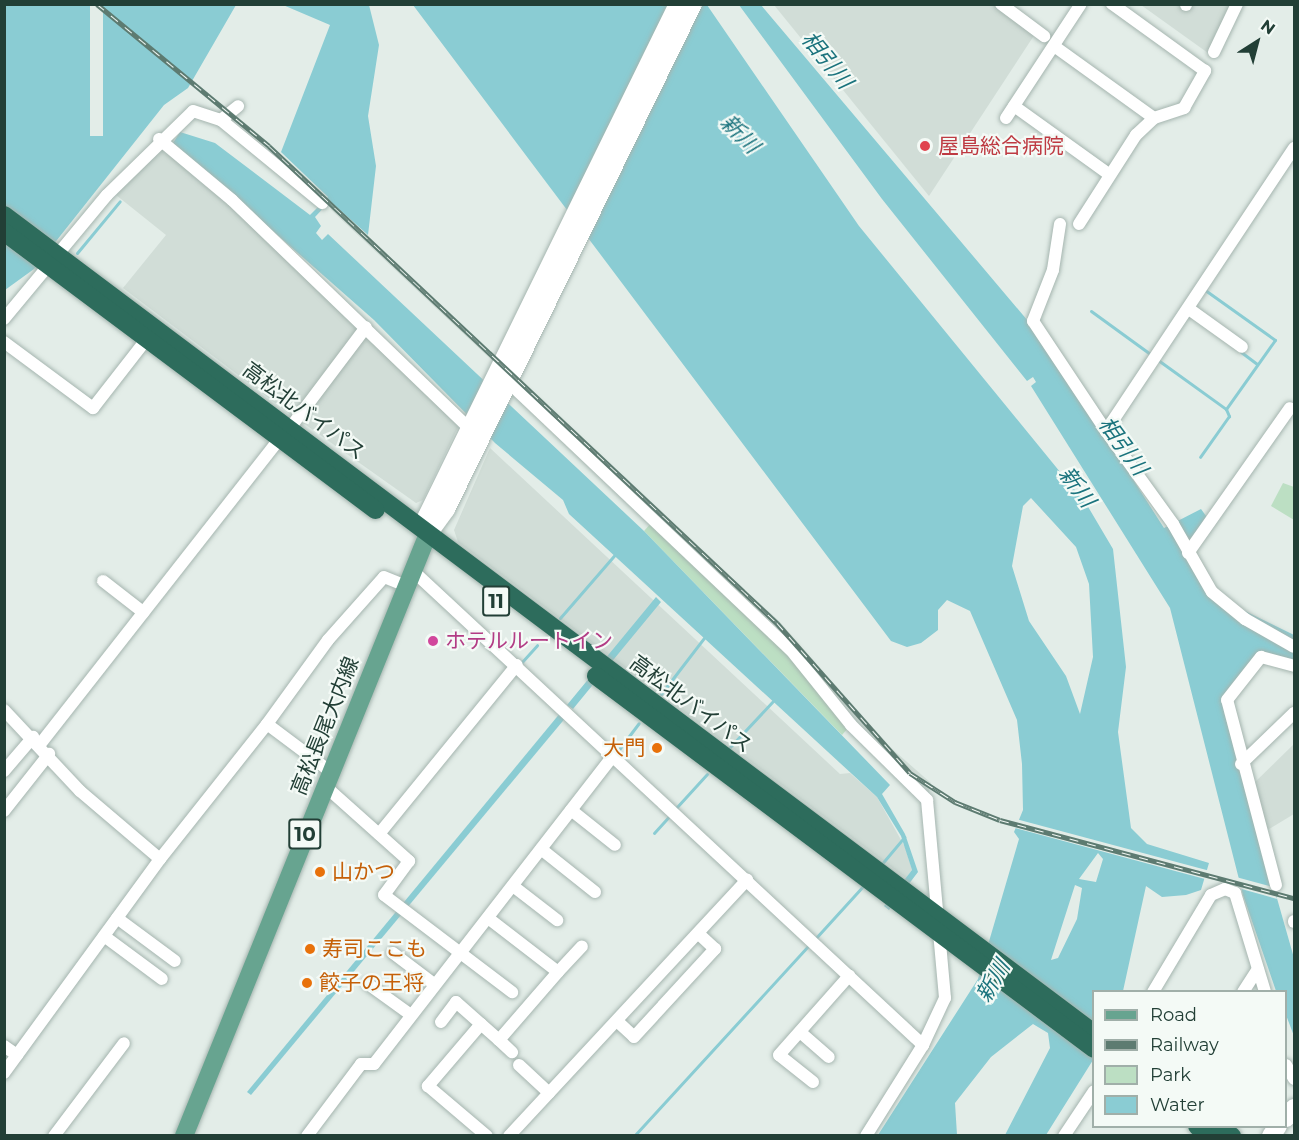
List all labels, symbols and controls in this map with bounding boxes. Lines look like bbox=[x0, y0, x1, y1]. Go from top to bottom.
north arrow bbox=[1227, 12, 1287, 72]
text: N bbox=[1257, 16, 1279, 39]
water label: 相引川 bbox=[796, 26, 858, 94]
water label: 新川 bbox=[715, 109, 765, 159]
place label: 屋島総合病院 bbox=[938, 133, 1064, 159]
marker: 屋島総合病院 bbox=[916, 137, 934, 155]
street label: 高松北バイパス bbox=[238, 357, 370, 465]
water label: 相引川 bbox=[1093, 412, 1153, 480]
water label: 新川 bbox=[1053, 461, 1101, 513]
road number: 11 bbox=[481, 584, 511, 618]
place label: ホテルルートイン bbox=[445, 628, 613, 654]
marker: ホテルルートイン bbox=[426, 634, 440, 648]
street label: 高松北バイパス bbox=[625, 650, 757, 758]
street label: 高松長尾大内線 bbox=[286, 653, 364, 799]
place label: 大門 bbox=[603, 735, 645, 761]
marker: 大門 bbox=[650, 741, 664, 755]
road number: 10 bbox=[287, 817, 323, 851]
place label: 山かつ bbox=[332, 859, 395, 885]
marker: 山かつ bbox=[313, 865, 327, 879]
place label: 寿司ここも bbox=[322, 936, 427, 962]
marker: 寿司ここも bbox=[303, 942, 317, 956]
water label: 新川 bbox=[971, 955, 1015, 1007]
place label: 餃子の王将 bbox=[319, 970, 424, 996]
marker: 餃子の王将 bbox=[300, 976, 314, 990]
legend bbox=[1092, 990, 1287, 1128]
text: Road bbox=[1150, 1004, 1197, 1026]
text: Railway bbox=[1150, 1034, 1219, 1056]
text: Park bbox=[1150, 1064, 1191, 1086]
text: Water bbox=[1150, 1094, 1205, 1116]

